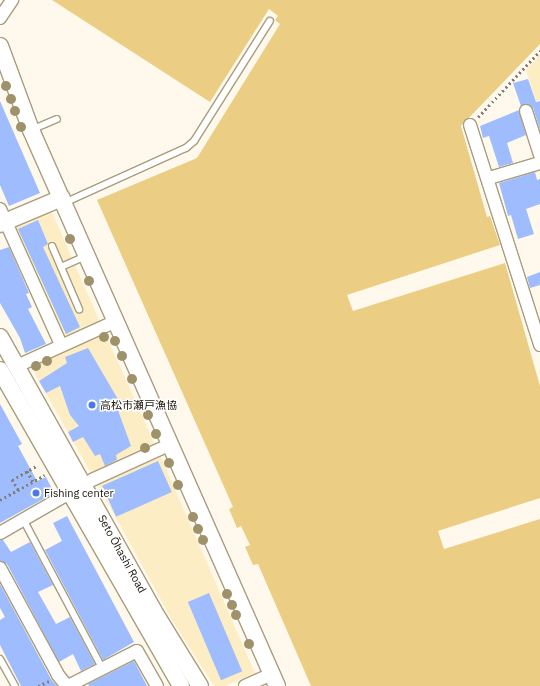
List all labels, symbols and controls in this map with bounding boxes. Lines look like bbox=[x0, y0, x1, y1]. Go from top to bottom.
place label: 高松市瀬戸漁協 bbox=[100, 398, 177, 412]
marker: 高松市瀬戸漁協 bbox=[87, 400, 97, 410]
place label: Fishing center bbox=[44, 486, 114, 500]
marker: Fishing center bbox=[31, 488, 41, 498]
street label: Seto Ōhashi Road bbox=[95, 513, 149, 595]

